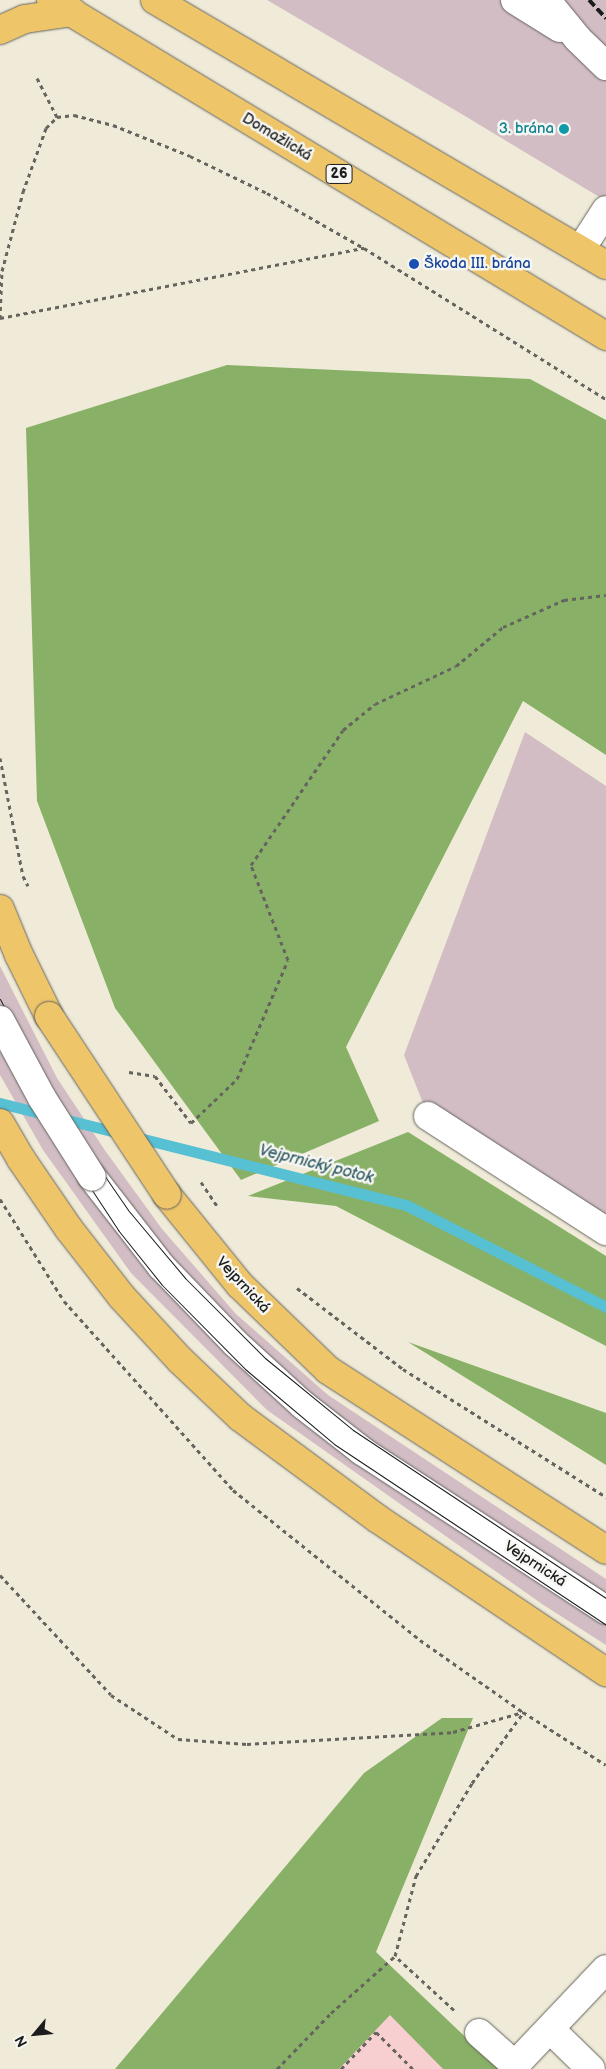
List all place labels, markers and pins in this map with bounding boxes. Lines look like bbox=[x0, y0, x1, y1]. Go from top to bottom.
place label: 3. brána bbox=[499, 120, 554, 138]
marker: 3. brána bbox=[558, 123, 570, 135]
place label: Škoda III. brána bbox=[424, 255, 531, 273]
marker: Škoda III. brána bbox=[408, 258, 420, 270]

